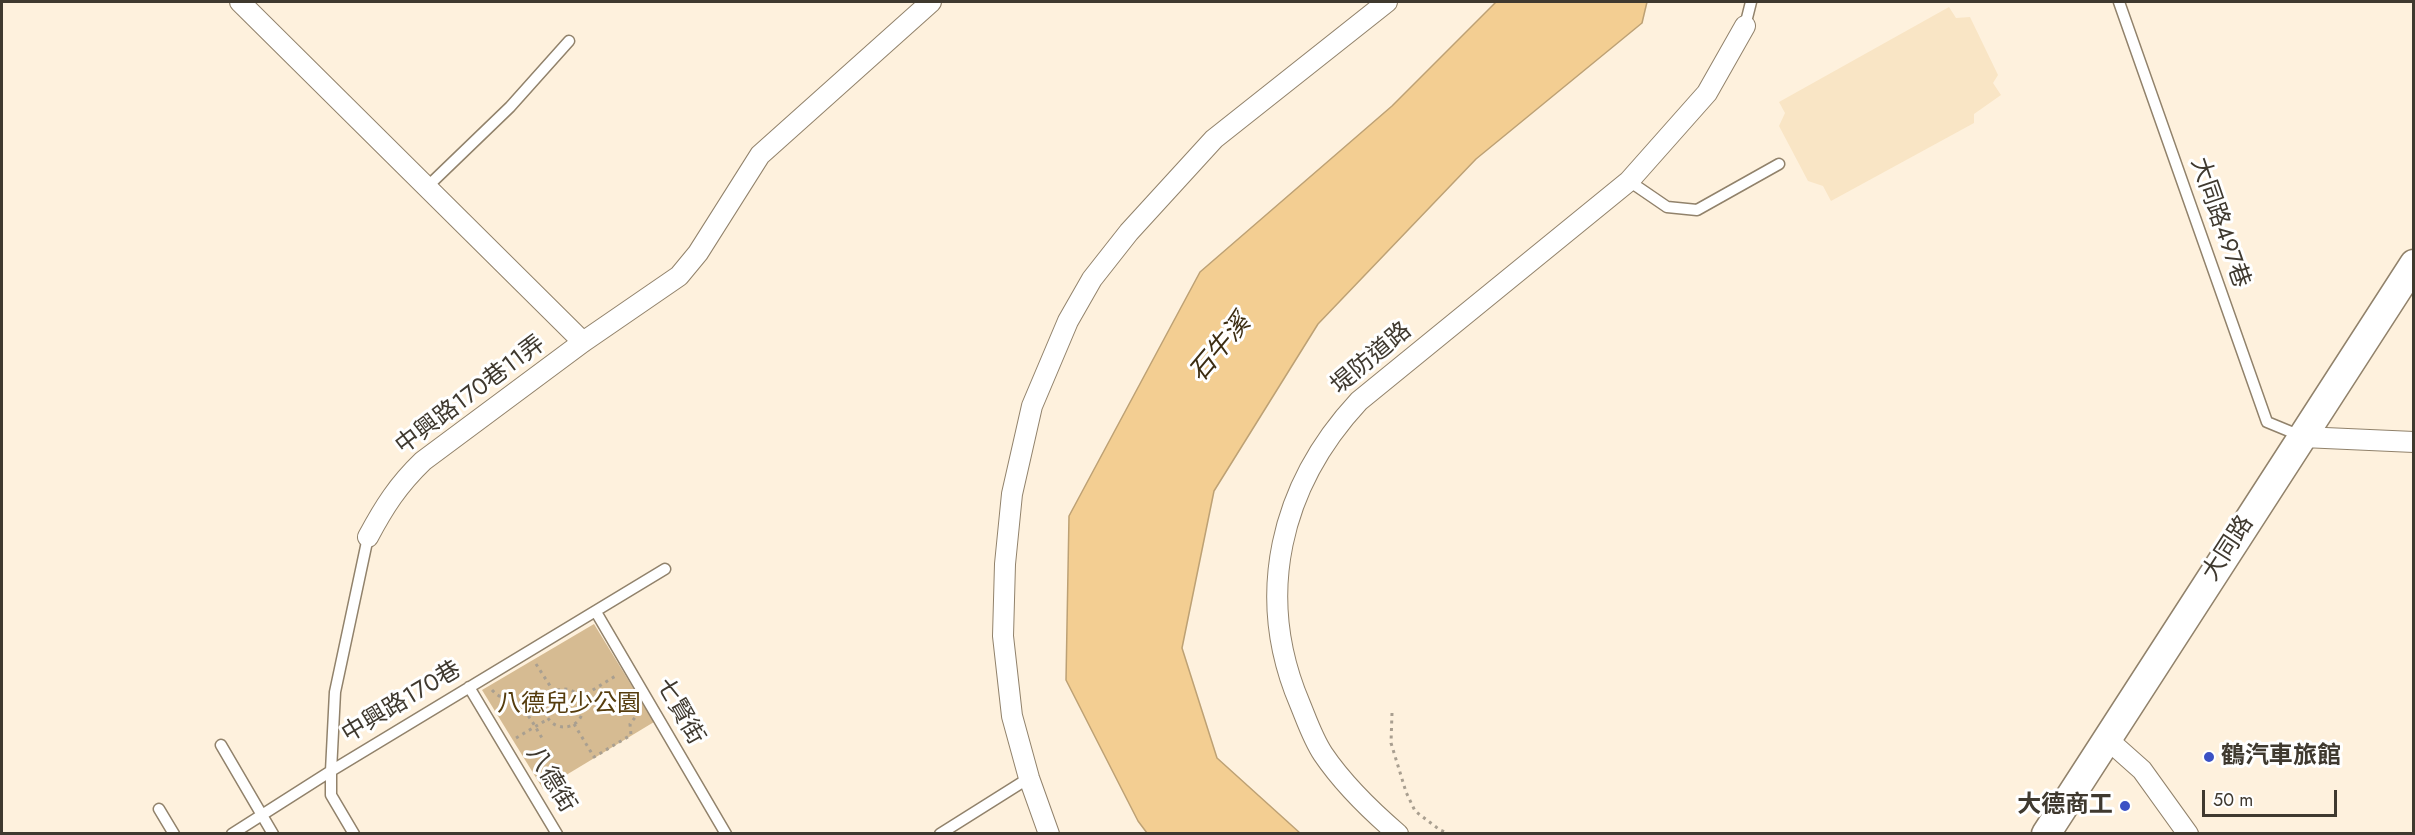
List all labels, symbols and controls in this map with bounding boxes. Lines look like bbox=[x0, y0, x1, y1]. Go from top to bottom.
street label: 大同路497巷 bbox=[2183, 154, 2255, 292]
water label: 石牛溪 bbox=[1184, 309, 1258, 389]
street label: 堤防道路 bbox=[1326, 317, 1418, 401]
street label: 中興路170巷11弄 bbox=[391, 331, 551, 461]
street label: 大同路 bbox=[2197, 511, 2261, 587]
street label: 中興路170巷 bbox=[337, 656, 467, 750]
street label: 七賢街 bbox=[649, 674, 709, 750]
park label: 八德兒少公園 bbox=[497, 691, 641, 719]
street label: 八德街 bbox=[519, 742, 581, 818]
place label: 鶴汽車旅館 bbox=[2221, 743, 2341, 771]
marker: 鶴汽車旅館 bbox=[2202, 750, 2216, 764]
scale bar bbox=[2205, 778, 2340, 816]
text: 50 m bbox=[2213, 787, 2253, 813]
place label: 大德商工 bbox=[2017, 792, 2113, 820]
marker: 大德商工 bbox=[2118, 799, 2132, 813]

